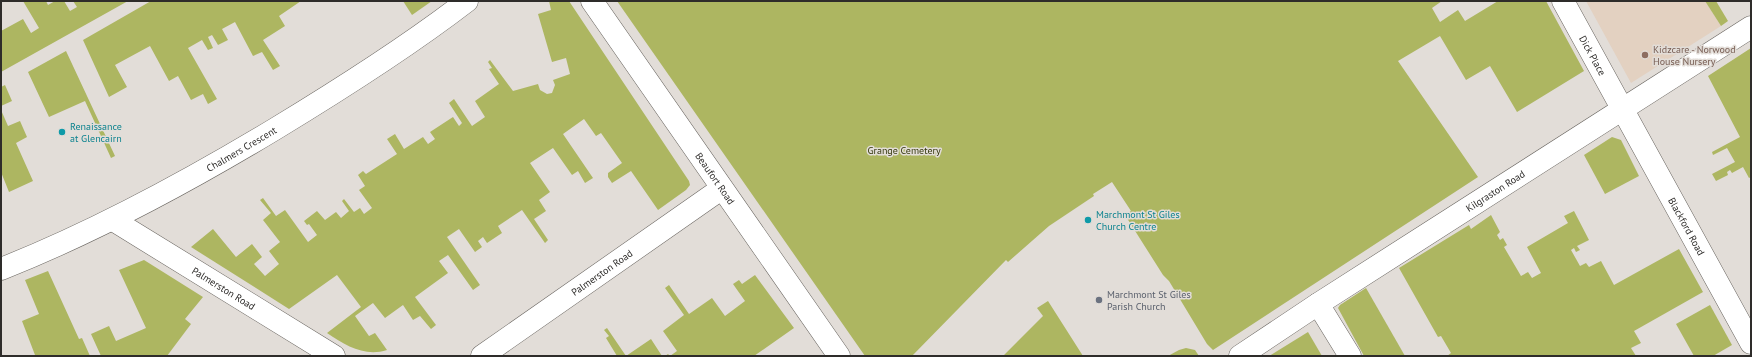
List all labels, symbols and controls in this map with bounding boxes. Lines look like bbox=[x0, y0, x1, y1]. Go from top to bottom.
street label: Dick Place bbox=[1576, 33, 1609, 78]
place label: Kidzcare - Norwood House Nursery bbox=[1653, 43, 1736, 68]
marker: Kidzcare - Norwood House Nursery bbox=[1640, 50, 1650, 60]
place label: Renaissance at Glencairn bbox=[70, 120, 122, 145]
street label: Chalmers Crescent bbox=[204, 123, 280, 175]
marker: Renaissance at Glencairn bbox=[57, 127, 67, 137]
park label: Grange Cemetery bbox=[867, 144, 941, 157]
street label: Beaufort Road bbox=[692, 150, 738, 207]
street label: Kilgraston Road bbox=[1463, 167, 1527, 215]
street label: Blackford Road bbox=[1665, 195, 1708, 258]
place label: Marchmont St Giles Church Centre bbox=[1096, 208, 1180, 233]
marker: Marchmont St Giles Church Centre bbox=[1083, 215, 1093, 225]
street label: Palmerston Road bbox=[569, 247, 635, 299]
street label: Palmerston Road bbox=[189, 264, 258, 313]
place label: Marchmont St Giles Parish Church bbox=[1107, 288, 1191, 313]
marker: Marchmont St Giles Parish Church bbox=[1094, 295, 1104, 305]

